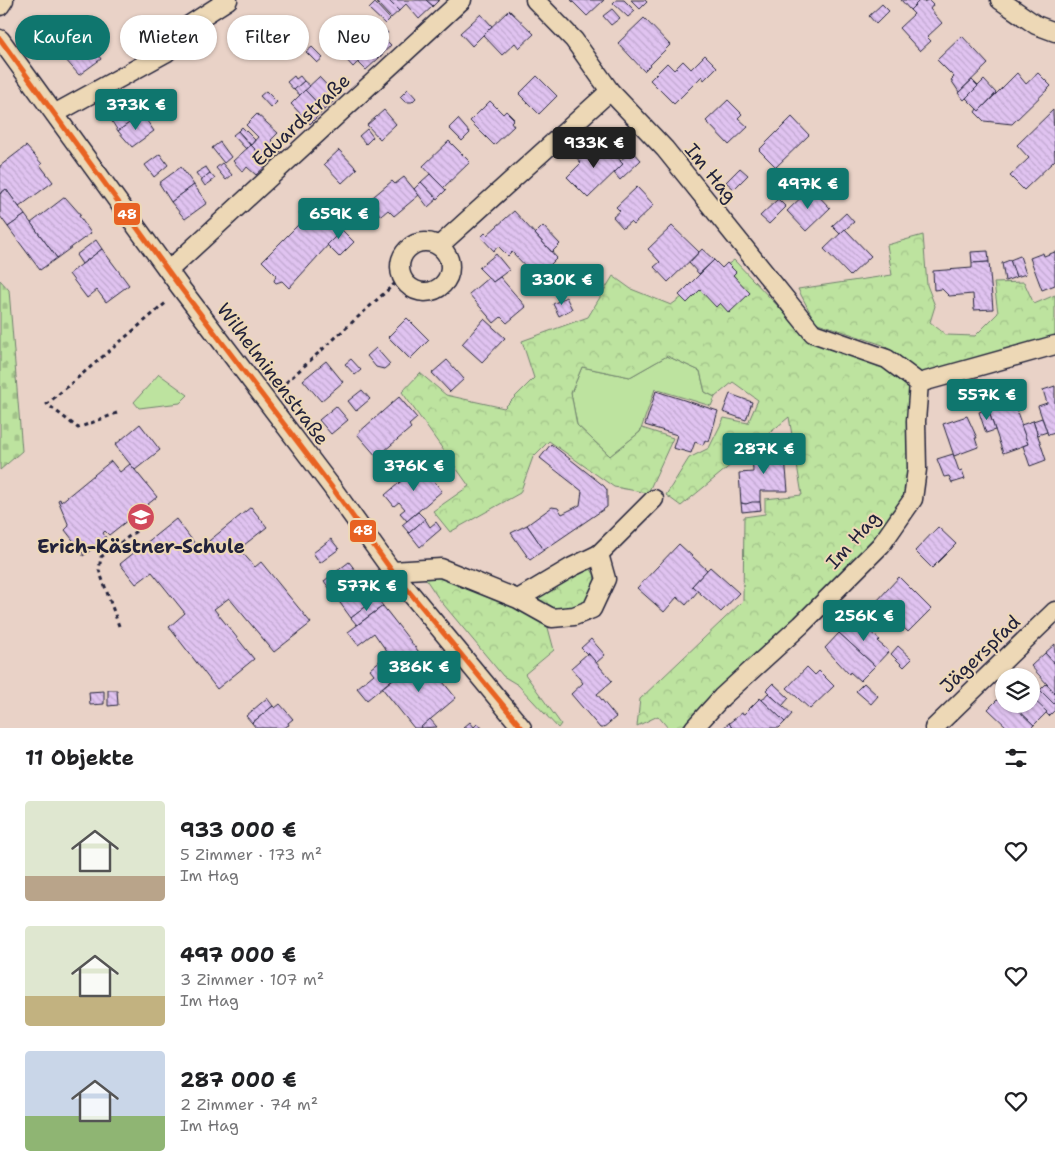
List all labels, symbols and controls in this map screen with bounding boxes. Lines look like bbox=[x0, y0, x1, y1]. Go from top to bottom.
chip: Kaufen bbox=[15, 15, 110, 60]
chip: Mieten bbox=[120, 15, 217, 60]
chip: Filter bbox=[227, 15, 309, 60]
chip: Neu bbox=[319, 15, 389, 60]
street label: Eduardstraße bbox=[247, 68, 355, 172]
pin: 373K € bbox=[95, 88, 177, 131]
text: 373K € bbox=[106, 94, 166, 115]
pin: 933K € bbox=[553, 126, 635, 169]
text: 933K € bbox=[564, 132, 624, 153]
street label: Im Hag bbox=[679, 138, 743, 208]
pin: 497K € bbox=[767, 168, 849, 210]
text: 497K € bbox=[778, 173, 838, 194]
pin: 659K € bbox=[298, 198, 380, 240]
line badge: 48 bbox=[113, 202, 141, 226]
text: 659K € bbox=[309, 203, 369, 224]
text: 48 bbox=[117, 205, 137, 223]
pin: 330K € bbox=[521, 264, 603, 306]
text: 330K € bbox=[532, 269, 592, 290]
street label: Wilhelminenstraße bbox=[211, 298, 335, 450]
pin: 557K € bbox=[946, 378, 1028, 421]
text: 557K € bbox=[958, 384, 1016, 405]
pin: 287K € bbox=[723, 432, 805, 475]
text: 287K € bbox=[734, 438, 794, 459]
pin: 376K € bbox=[373, 450, 455, 492]
text: 376K € bbox=[384, 455, 444, 476]
school or university icon: Erich-Kästner-Schule bbox=[126, 502, 156, 532]
street label: Im Hag bbox=[820, 506, 886, 574]
line badge: 48 bbox=[349, 519, 377, 543]
text: 48 bbox=[353, 521, 373, 539]
place label: Erich-Kästner-Schule bbox=[37, 534, 245, 559]
pin: 577K € bbox=[326, 570, 408, 612]
text: 577K € bbox=[337, 575, 397, 596]
pin: 256K € bbox=[823, 600, 905, 642]
text: 256K € bbox=[834, 605, 894, 626]
street label: Jägerspfad bbox=[934, 609, 1026, 699]
pin: 386K € bbox=[378, 650, 460, 693]
text: 386K € bbox=[388, 656, 450, 677]
map controls bbox=[995, 668, 1040, 713]
button: layers bbox=[995, 668, 1040, 713]
text: 11 Objekte bbox=[25, 744, 134, 772]
icon: filters bbox=[1002, 744, 1030, 772]
text: 933 000 € bbox=[180, 816, 297, 844]
icon: home bbox=[65, 821, 125, 881]
icon: heart bbox=[1002, 837, 1030, 865]
text: 5 Zimmer · 173 m² bbox=[180, 844, 322, 865]
text: Im Hag bbox=[180, 865, 239, 886]
text: 497 000 € bbox=[180, 941, 296, 969]
icon: home bbox=[65, 946, 125, 1006]
icon: heart bbox=[1002, 962, 1030, 990]
text: 3 Zimmer · 107 m² bbox=[180, 969, 324, 990]
text: Im Hag bbox=[180, 990, 239, 1011]
text: 287 000 € bbox=[180, 1066, 297, 1094]
icon: home bbox=[65, 1071, 125, 1131]
icon: heart bbox=[1002, 1087, 1030, 1115]
text: 2 Zimmer · 74 m² bbox=[180, 1094, 318, 1115]
text: Im Hag bbox=[180, 1115, 239, 1136]

